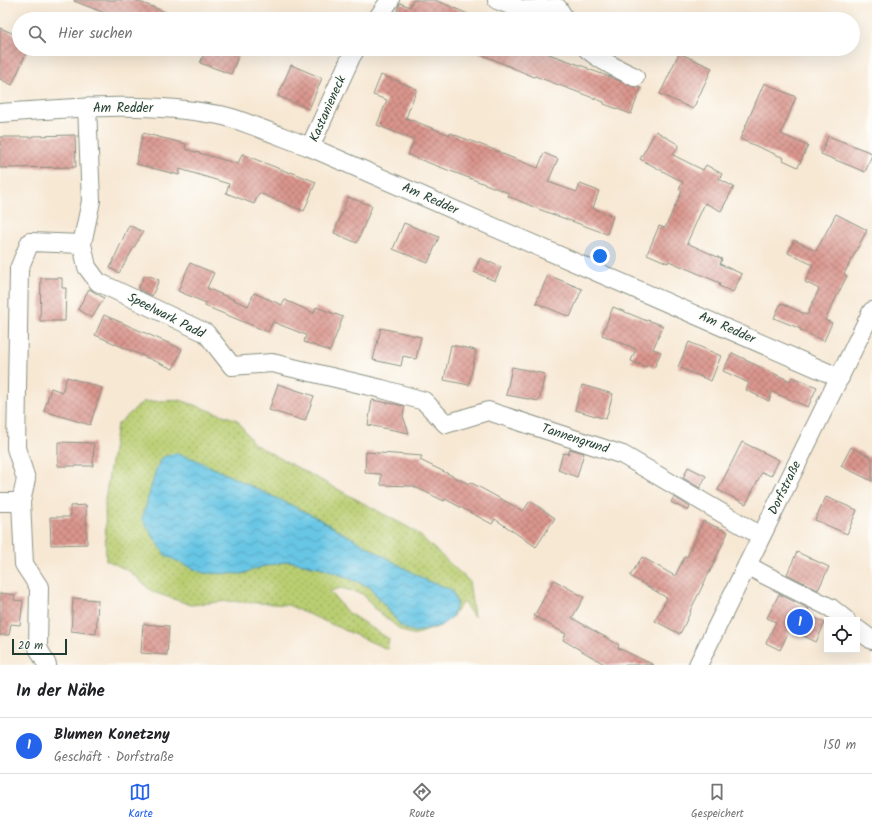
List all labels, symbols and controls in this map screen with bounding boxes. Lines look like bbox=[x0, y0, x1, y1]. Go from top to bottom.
search box bbox=[12, 12, 860, 56]
text: Hier suchen bbox=[58, 22, 132, 46]
icon: search bbox=[26, 23, 48, 45]
street label: Kastanieneck bbox=[304, 71, 352, 146]
street label: Am Redder bbox=[93, 98, 154, 119]
street label: Am Redder bbox=[398, 177, 462, 221]
your location bbox=[590, 246, 610, 266]
street label: Speelwark Padd bbox=[124, 287, 209, 345]
street label: Am Redder bbox=[695, 306, 759, 350]
street label: Tannengrund bbox=[539, 418, 612, 460]
street label: Dorfstraße bbox=[763, 457, 807, 519]
pin: 1 bbox=[787, 607, 813, 637]
map controls bbox=[824, 617, 860, 653]
button: locate bbox=[824, 617, 860, 653]
scale bar bbox=[12, 637, 67, 656]
text: 20 m bbox=[18, 637, 43, 655]
text: In der Nähe bbox=[16, 678, 105, 705]
text: Blumen Konetzny bbox=[54, 723, 170, 747]
text: 1 bbox=[27, 735, 31, 756]
text: 150 m bbox=[823, 735, 856, 756]
text: Geschäft · Dorfstraße bbox=[54, 747, 174, 768]
tab: Karte bbox=[128, 781, 153, 823]
tab: Route bbox=[409, 781, 435, 823]
tab: Gespeichert bbox=[691, 781, 744, 823]

